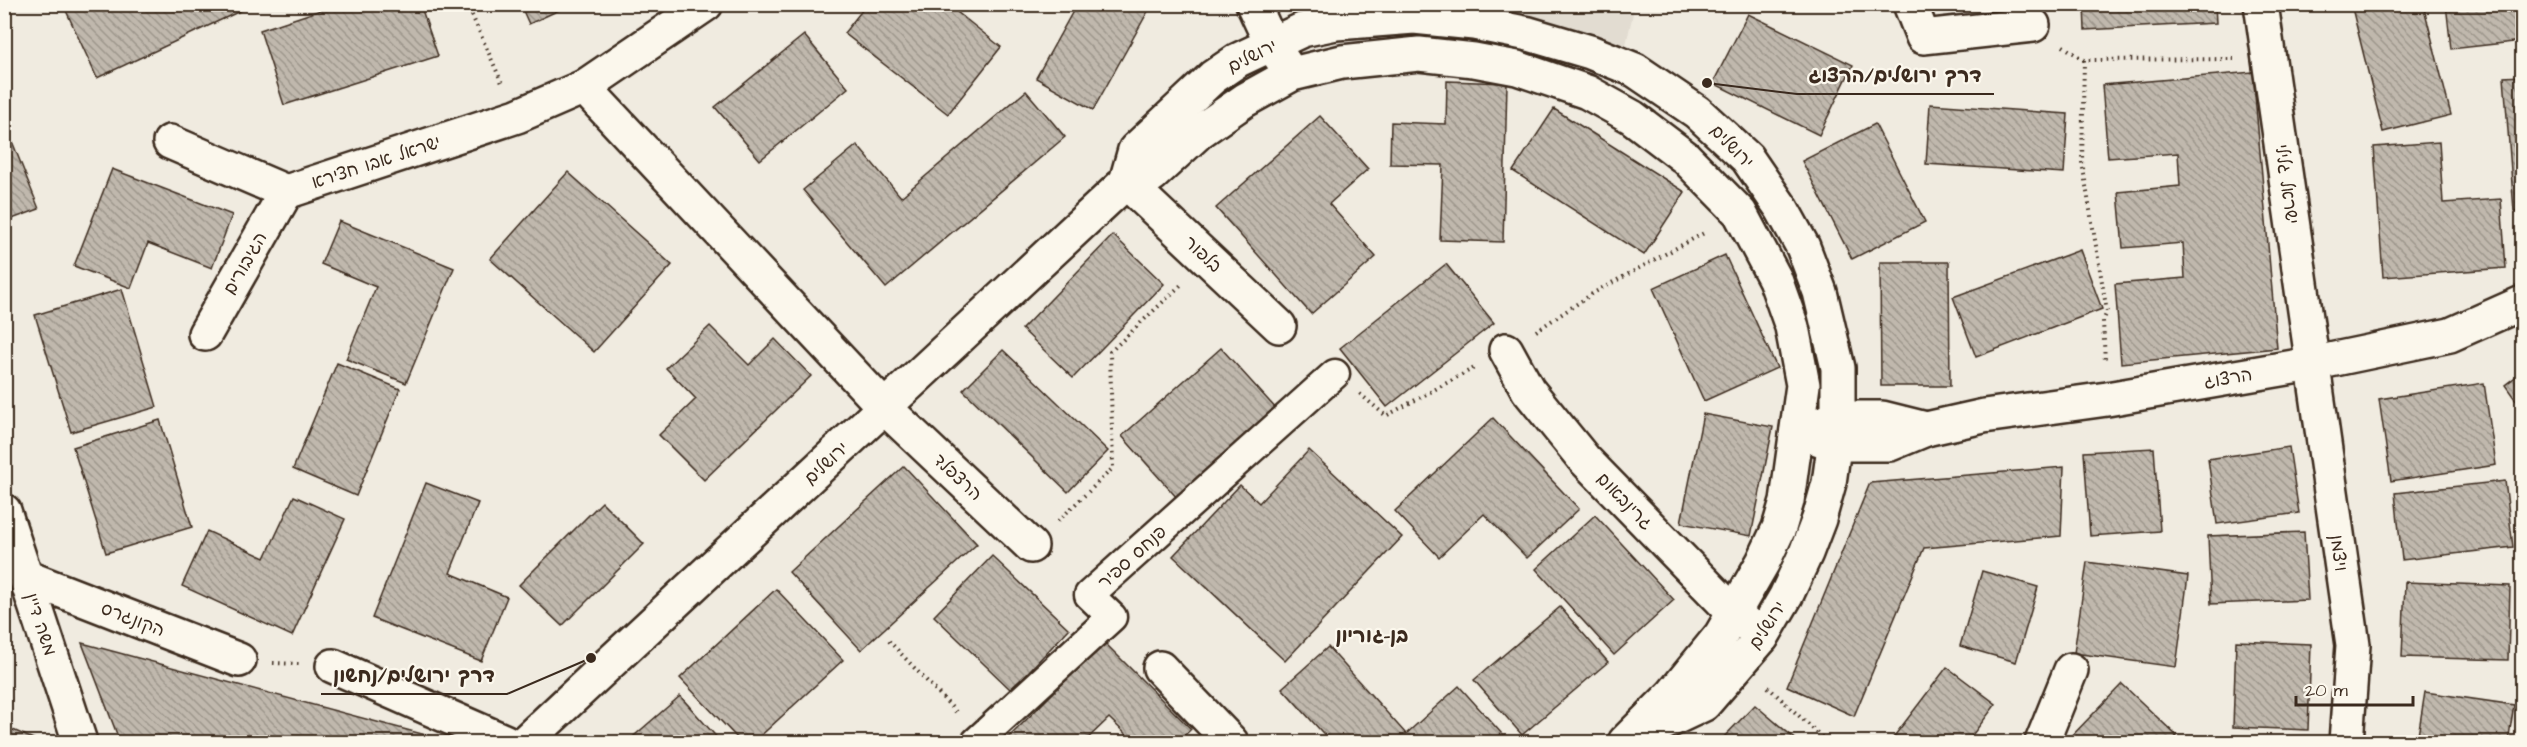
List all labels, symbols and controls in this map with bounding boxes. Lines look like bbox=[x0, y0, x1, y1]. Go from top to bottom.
street label: ירושלים bbox=[1223, 33, 1281, 80]
callout: דרך ירושלים/הרצוג bbox=[1797, 56, 1994, 94]
text: דרך ירושלים/הרצוג bbox=[1808, 62, 1982, 90]
street label: ירושלים bbox=[1704, 119, 1759, 174]
street label: ישראל אבו חצירא bbox=[308, 130, 444, 195]
street label: ישראל גלילי bbox=[2269, 142, 2304, 226]
street label: הגיבורים bbox=[217, 227, 273, 299]
street label: בלפור bbox=[1178, 230, 1227, 278]
street label: הרצוג bbox=[2202, 362, 2254, 395]
street label: ירושלים bbox=[798, 436, 854, 491]
street label: הרצפלד bbox=[928, 448, 988, 507]
street label: גרינבאום bbox=[1591, 467, 1658, 536]
street label: פנחס ספיר bbox=[1093, 520, 1172, 595]
street label: ויצמן bbox=[2324, 533, 2353, 573]
street label: משה דיין bbox=[19, 589, 62, 659]
street label: הקונגרס bbox=[97, 596, 168, 643]
street label: ירושלים bbox=[1743, 596, 1792, 654]
district label: בן-גוריון bbox=[1335, 622, 1409, 650]
callout: דרך ירושלים/נחשון bbox=[321, 656, 507, 694]
text: דרך ירושלים/נחשון bbox=[333, 662, 495, 690]
scale bar bbox=[2296, 669, 2413, 707]
text: 20 m bbox=[2305, 678, 2348, 703]

